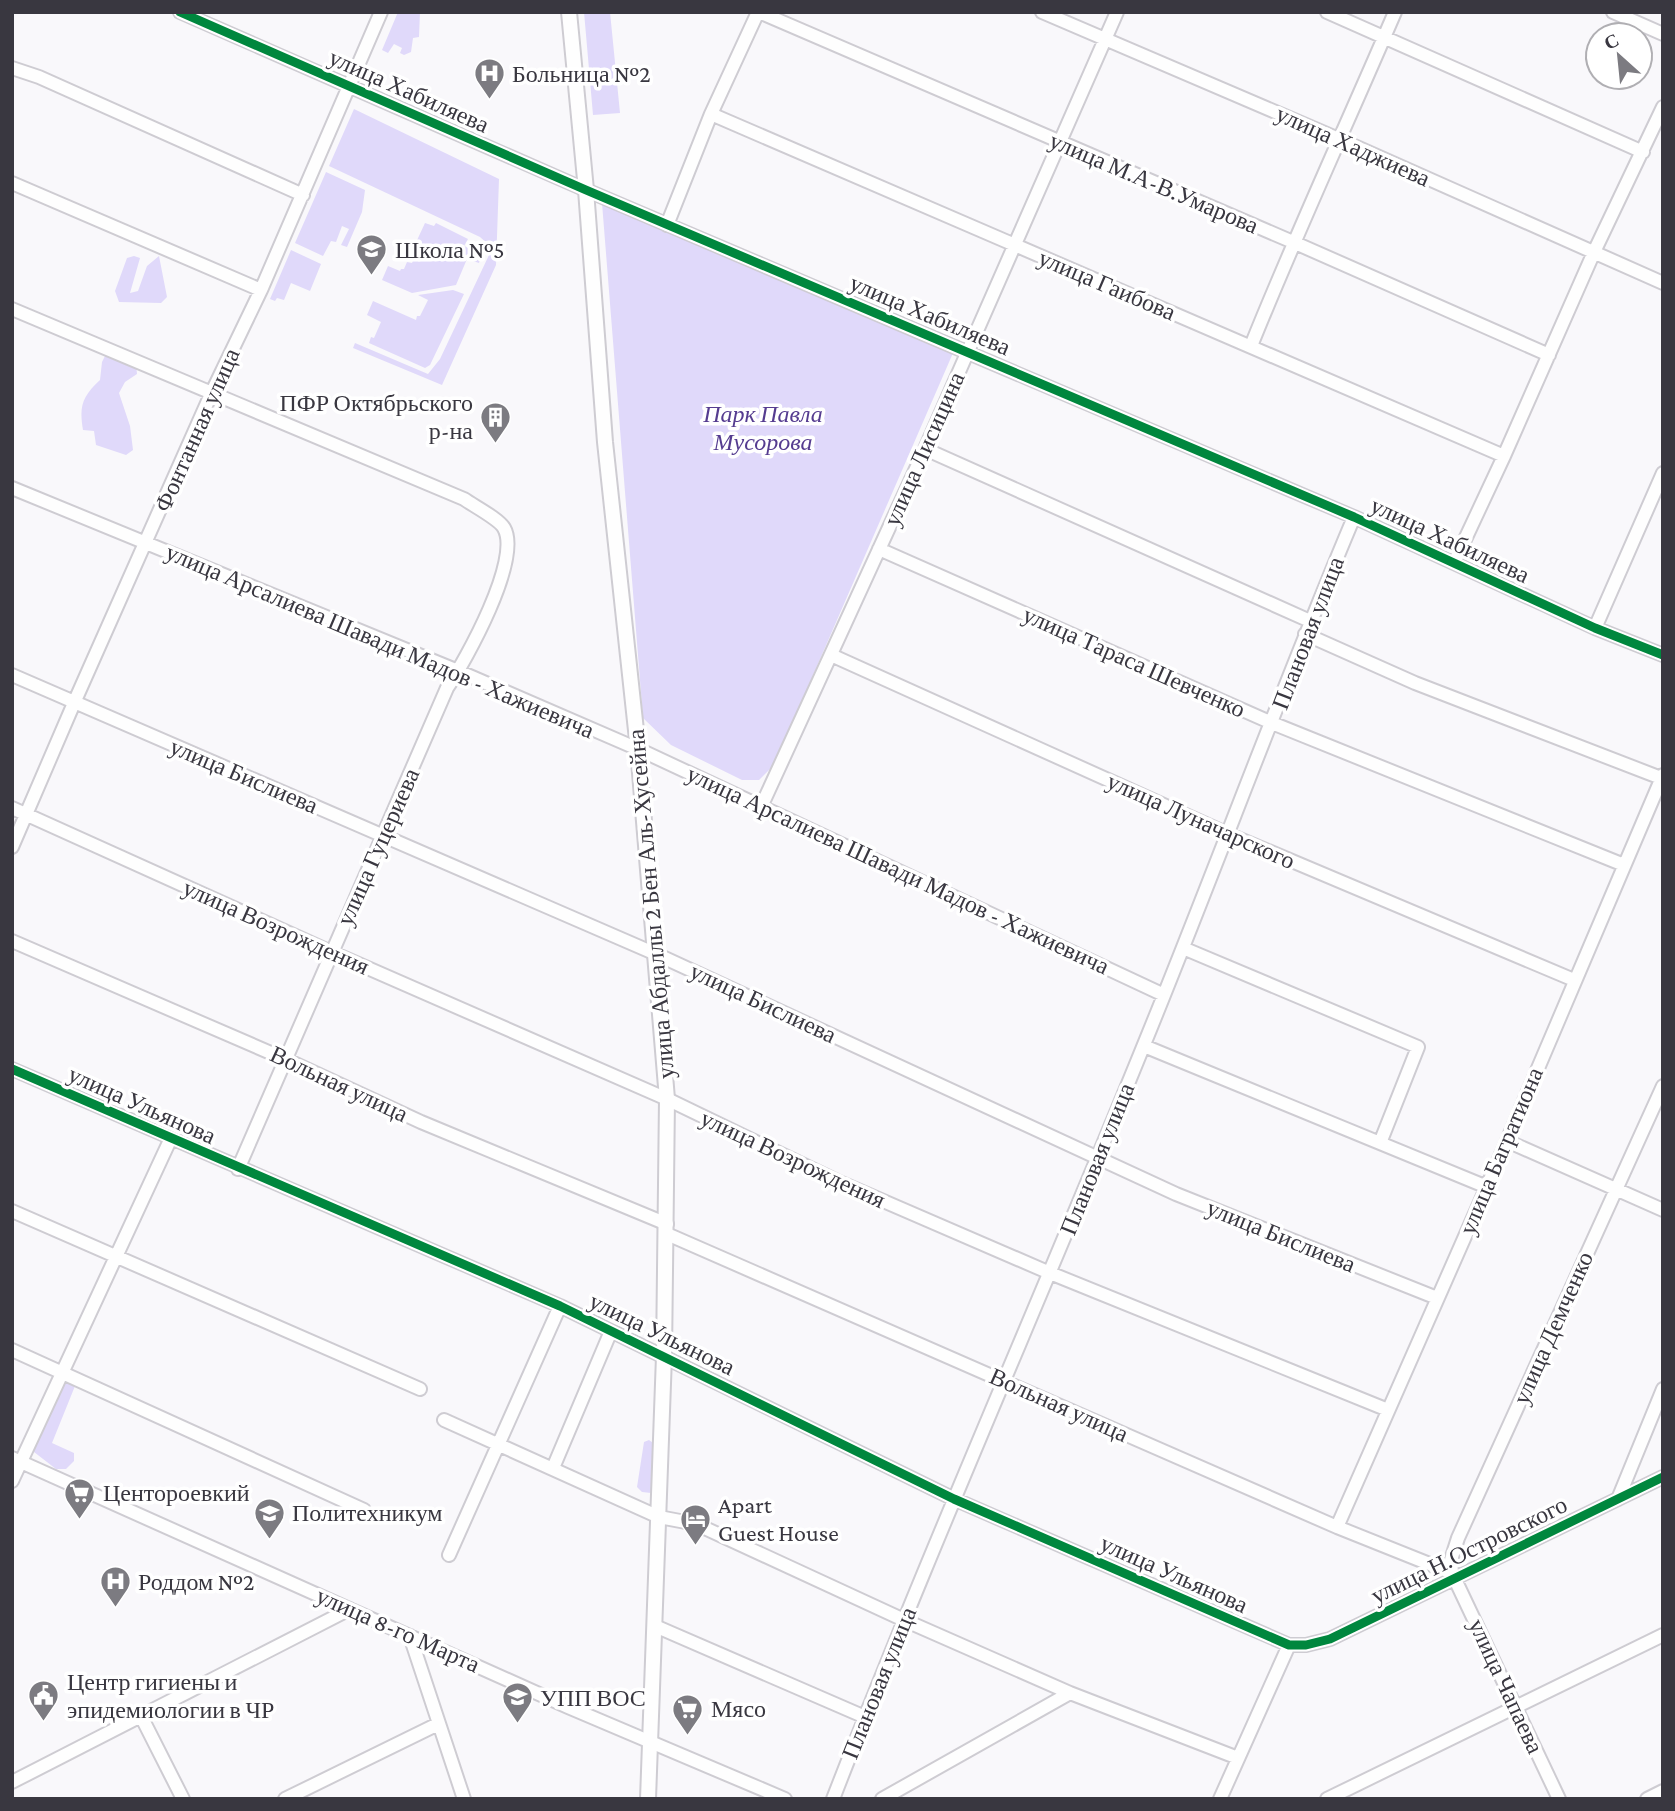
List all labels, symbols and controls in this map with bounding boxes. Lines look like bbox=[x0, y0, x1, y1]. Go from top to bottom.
north arrow bbox=[1584, 21, 1654, 91]
text: С bbox=[1601, 29, 1622, 54]
street label: улица Хабиляева bbox=[325, 43, 494, 138]
hospital icon: Больница №2 bbox=[472, 57, 506, 101]
place label: Больница №2 bbox=[512, 60, 651, 87]
street label: улица Хаджиева bbox=[1272, 100, 1435, 192]
street label: улица М.А-В.Умарова bbox=[1046, 126, 1263, 239]
school or university icon: Школа №5 bbox=[355, 233, 389, 277]
place label: Школа №5 bbox=[395, 236, 505, 263]
street label: улица Гаибова bbox=[1035, 244, 1180, 326]
street label: улица Хабиляева bbox=[846, 268, 1015, 361]
street label: Фонтанная улица bbox=[148, 343, 245, 516]
street label: улица Лисицина bbox=[878, 367, 970, 530]
place label: ПФР Октябрьского р-на bbox=[279, 389, 473, 444]
building icon: ПФР Октябрьского р-на bbox=[479, 400, 513, 444]
park label: Парк Павла Мусорова bbox=[702, 400, 823, 455]
street label: улица Хабиляева bbox=[1366, 491, 1534, 588]
street label: улица Арсалиева Шавади Мадов - Хажиевича bbox=[162, 538, 599, 744]
street label: Плановая улица bbox=[1266, 552, 1349, 713]
street label: улица Тараса Шевченко bbox=[1019, 600, 1250, 723]
street label: улица Абдаллы 2 Бен Аль-Хусейна bbox=[622, 728, 679, 1080]
street label: улица Бислиева bbox=[166, 732, 323, 819]
street label: улица Арсалиева Шавади Мадов - Хажиевича bbox=[683, 760, 1114, 980]
street label: улица Гуцериева bbox=[331, 764, 424, 930]
street label: улица Луначарского bbox=[1103, 767, 1299, 874]
street label: улица Возрождения bbox=[179, 873, 373, 980]
street label: улица Бислиева bbox=[686, 957, 841, 1048]
street label: Вольная улица bbox=[266, 1040, 413, 1127]
street label: улица Ульянова bbox=[64, 1060, 220, 1149]
street label: улица Багратиона bbox=[1453, 1063, 1548, 1238]
street label: Плановая улица bbox=[1054, 1079, 1139, 1239]
street label: улица Возрождения bbox=[696, 1104, 890, 1213]
street label: улица Бислиева bbox=[1203, 1193, 1360, 1278]
street label: улица Демченко bbox=[1507, 1247, 1598, 1408]
street label: улица Ульянова bbox=[585, 1287, 740, 1381]
street label: Вольная улица bbox=[986, 1362, 1133, 1447]
supermarket icon: Центороевкий bbox=[63, 1476, 97, 1520]
place label: Центороевкий bbox=[103, 1479, 250, 1506]
street label: улица Н.Островского bbox=[1366, 1490, 1571, 1609]
place label: Apart Guest House bbox=[718, 1491, 839, 1546]
school or university icon: Политехникум bbox=[252, 1496, 286, 1540]
place label: Политехникум bbox=[292, 1499, 443, 1526]
hotel icon: Apart Guest House bbox=[678, 1502, 712, 1546]
street label: улица Ульянова bbox=[1096, 1529, 1252, 1618]
hospital icon: Роддом №2 bbox=[98, 1565, 132, 1609]
place label: Роддом №2 bbox=[138, 1568, 254, 1595]
street label: улица 8-го Марта bbox=[312, 1581, 485, 1678]
street label: Плановая улица bbox=[836, 1603, 921, 1763]
street label: улица Чапаева bbox=[1463, 1614, 1550, 1758]
place label: Центр гигиены и эпидемиологии в ЧР bbox=[67, 1668, 274, 1723]
public building icon: Центр гигиены и эпидемиологии в ЧР bbox=[27, 1679, 61, 1723]
school or university icon: УПП ВОС bbox=[500, 1681, 534, 1725]
place label: УПП ВОС bbox=[540, 1684, 646, 1711]
supermarket icon: Мясо bbox=[671, 1692, 705, 1736]
place label: Мясо bbox=[711, 1695, 766, 1722]

